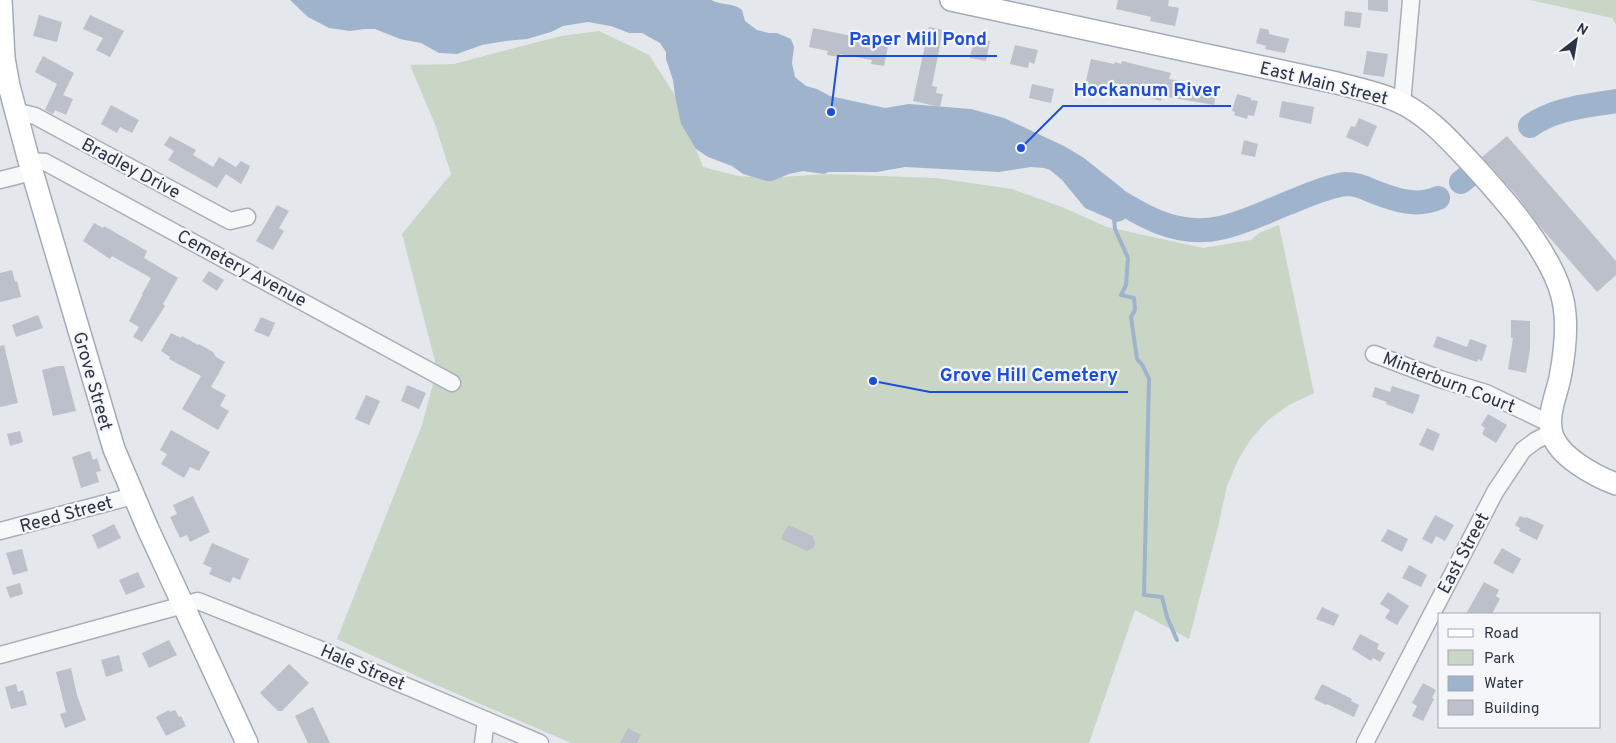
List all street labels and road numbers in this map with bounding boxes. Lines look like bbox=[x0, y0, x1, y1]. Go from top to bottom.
street label: East Main Street bbox=[1257, 57, 1390, 112]
street label: Bradley Drive bbox=[77, 134, 184, 205]
street label: Cemetery Avenue bbox=[173, 225, 310, 313]
street label: Grove Street bbox=[67, 329, 117, 433]
street label: Minterburn Court bbox=[1379, 348, 1518, 419]
street label: Reed Street bbox=[17, 492, 115, 539]
street label: East Street bbox=[1433, 509, 1495, 598]
street label: Hale Street bbox=[317, 640, 408, 696]

